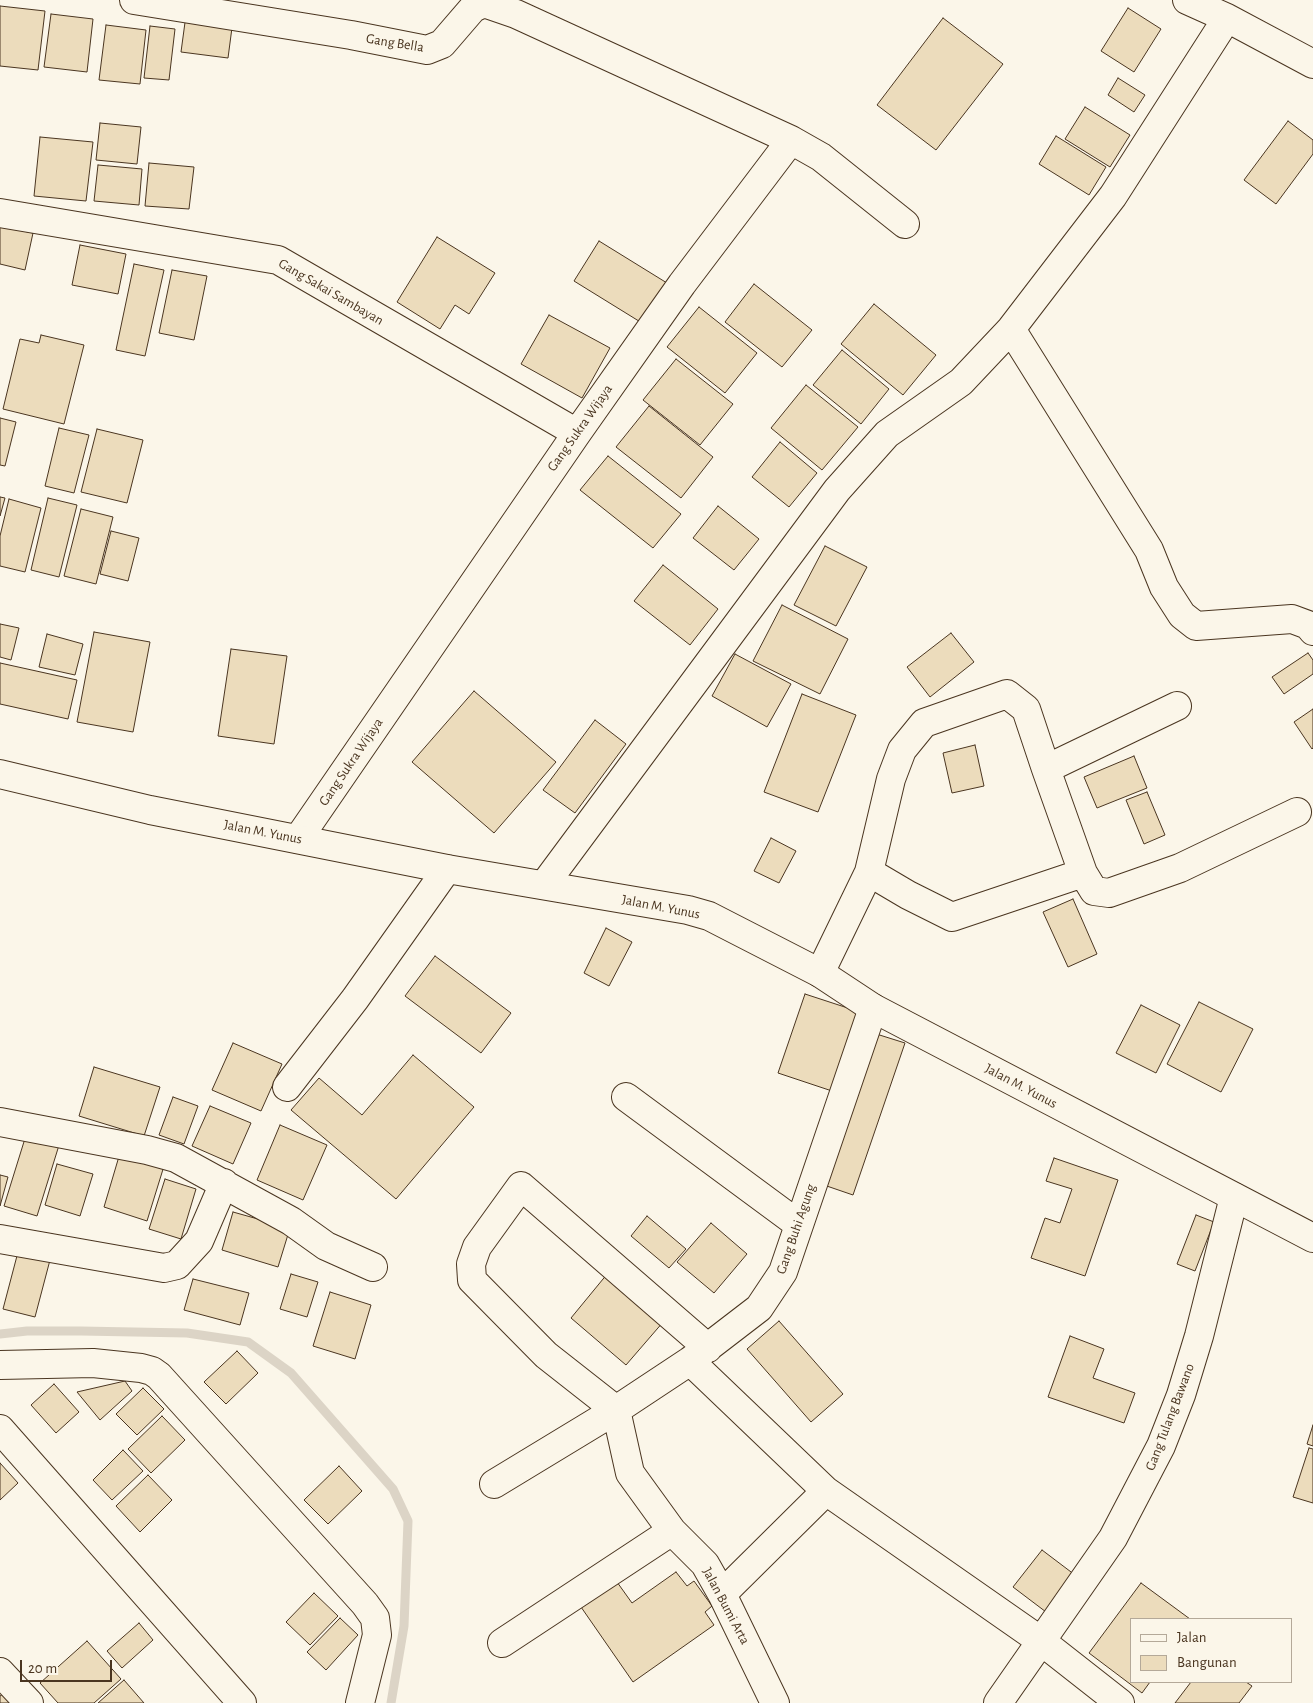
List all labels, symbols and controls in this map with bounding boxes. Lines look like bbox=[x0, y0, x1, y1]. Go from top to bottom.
street label: Gang Bella bbox=[365, 30, 425, 56]
street label: Gang Sakai Sambayan bbox=[275, 255, 387, 329]
street label: Gang Sukra Wijaya bbox=[544, 381, 616, 475]
street label: Gang Sukra Wijaya bbox=[315, 715, 387, 809]
street label: Jalan M. Yunus bbox=[222, 816, 304, 848]
street label: Jalan M. Yunus bbox=[620, 891, 702, 923]
street label: Jalan M. Yunus bbox=[982, 1060, 1060, 1112]
street label: Gang Buhi Agung bbox=[773, 1182, 819, 1276]
street label: Gang Tulang Bawano bbox=[1142, 1361, 1198, 1473]
street label: Jalan Bumi Arta bbox=[699, 1565, 753, 1647]
legend bbox=[1130, 1618, 1293, 1683]
text: Jalan bbox=[1177, 1630, 1207, 1645]
scale bar bbox=[22, 1650, 115, 1682]
text: Bangunan bbox=[1177, 1655, 1237, 1670]
text: 20 m bbox=[28, 1661, 57, 1676]

